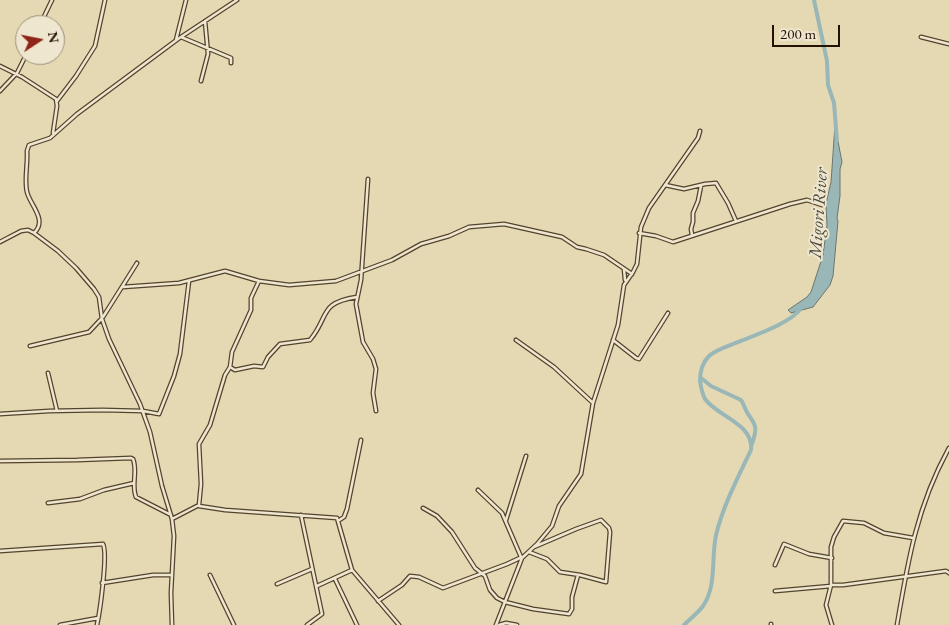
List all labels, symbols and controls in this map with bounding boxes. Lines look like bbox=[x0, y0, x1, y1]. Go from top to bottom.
north arrow bbox=[15, 15, 65, 65]
scale bar bbox=[774, 15, 842, 47]
text: 200 m bbox=[780, 24, 816, 43]
text: N bbox=[44, 30, 64, 45]
water label: Migori River bbox=[805, 167, 833, 259]

